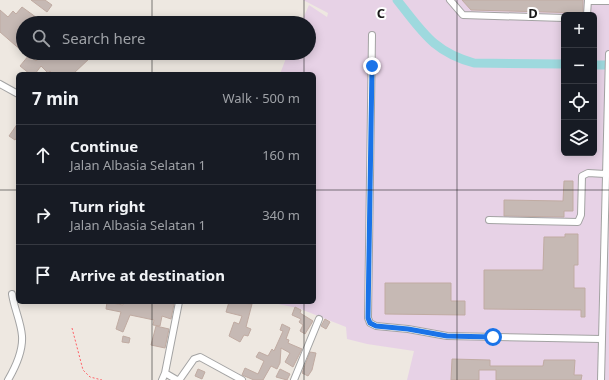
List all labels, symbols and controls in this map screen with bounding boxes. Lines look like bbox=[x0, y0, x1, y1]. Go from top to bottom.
text: C bbox=[377, 4, 385, 22]
text: D bbox=[528, 4, 538, 22]
map controls bbox=[561, 12, 597, 156]
button: + bbox=[561, 12, 597, 48]
search box bbox=[16, 16, 316, 60]
icon: search bbox=[30, 27, 52, 49]
text: Search here bbox=[62, 28, 145, 48]
button: − bbox=[561, 48, 597, 84]
route end bbox=[363, 57, 381, 75]
button: locate bbox=[561, 84, 597, 120]
text: 7 min bbox=[32, 87, 79, 110]
text: Walk · 500 m bbox=[222, 89, 300, 107]
button: layers bbox=[561, 120, 597, 156]
text: Continue bbox=[70, 136, 138, 156]
icon: ahead bbox=[32, 144, 54, 166]
text: 160 m bbox=[262, 146, 300, 164]
text: Jalan Albasia Selatan 1 bbox=[70, 156, 206, 174]
text: Turn right bbox=[70, 196, 145, 216]
icon: right bbox=[32, 204, 54, 226]
text: 340 m bbox=[262, 206, 300, 224]
text: Jalan Albasia Selatan 1 bbox=[70, 216, 206, 234]
icon: arrive bbox=[32, 264, 54, 286]
text: Arrive at destination bbox=[70, 265, 225, 285]
route start bbox=[484, 328, 502, 346]

